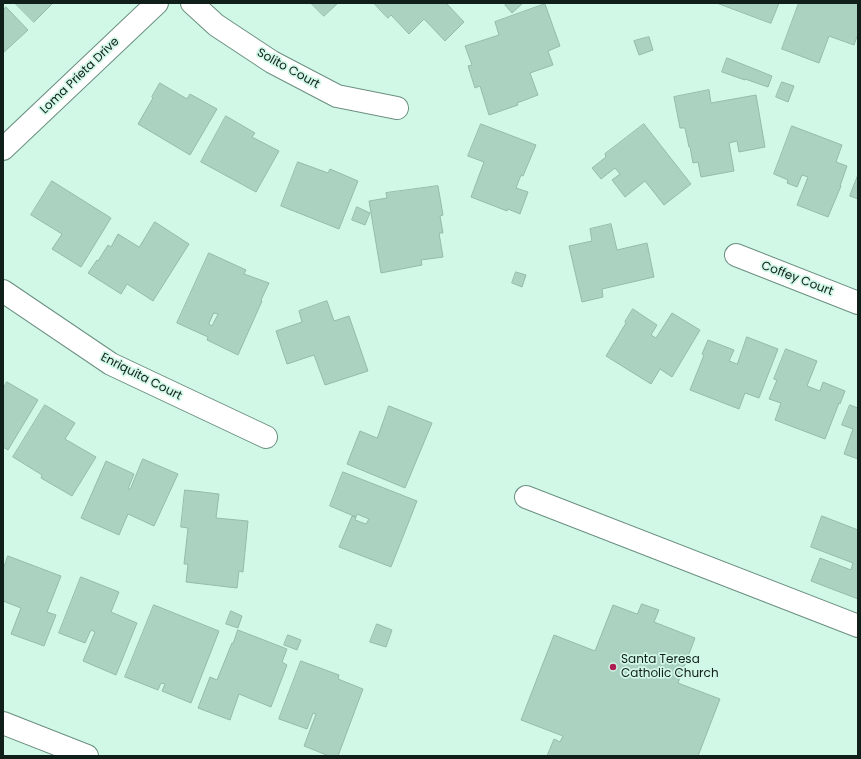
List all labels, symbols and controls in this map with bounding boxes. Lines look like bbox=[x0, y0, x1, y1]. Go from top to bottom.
street label: Loma Prieta Drive bbox=[38, 35, 122, 117]
street label: Solito Court bbox=[254, 46, 322, 92]
street label: Coffey Court bbox=[759, 259, 835, 299]
street label: Enriquita Court bbox=[98, 350, 184, 404]
place label: Santa Teresa Catholic Church bbox=[621, 653, 719, 681]
marker: Santa Teresa Catholic Church bbox=[608, 662, 618, 672]

